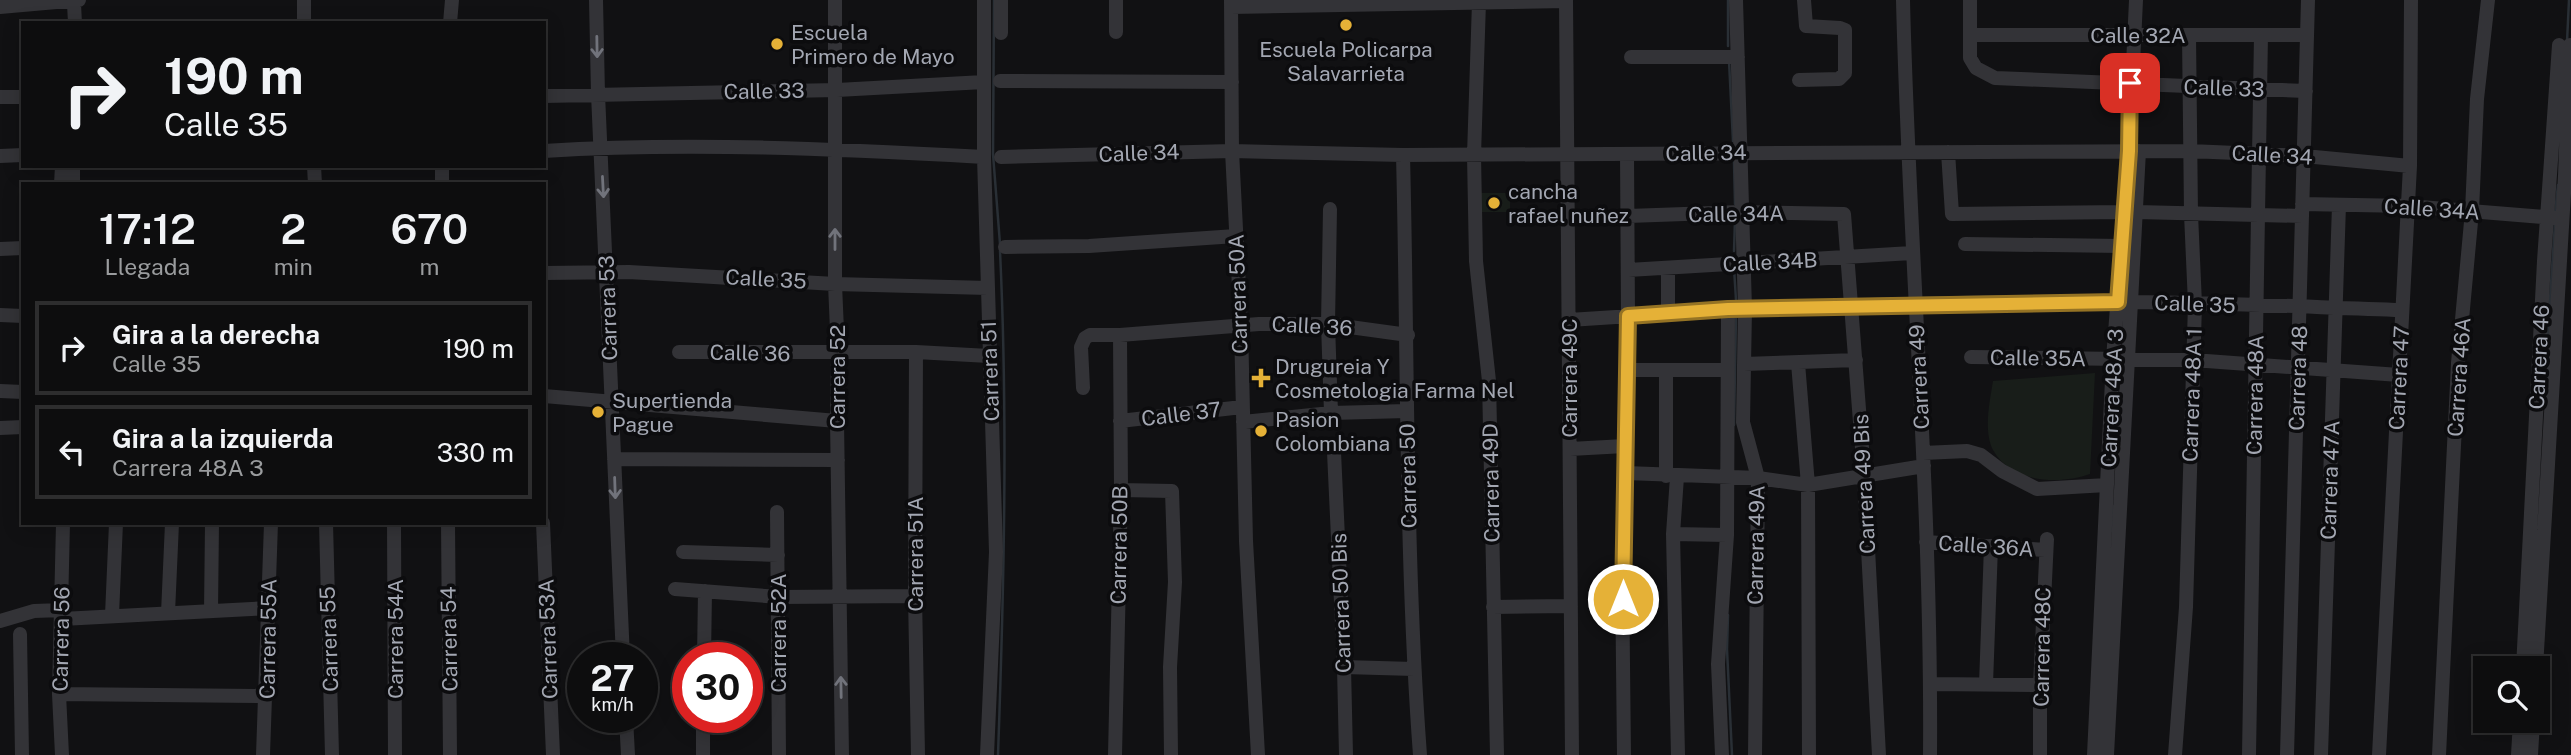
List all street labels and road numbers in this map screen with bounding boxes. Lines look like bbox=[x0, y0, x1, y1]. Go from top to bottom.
street label: Calle 32A bbox=[2090, 23, 2186, 48]
street label: Calle 33 bbox=[2183, 74, 2265, 102]
street label: Calle 33 bbox=[723, 78, 805, 104]
street label: Calle 34 bbox=[1098, 139, 1180, 167]
street label: Calle 34 bbox=[1665, 140, 1747, 166]
street label: Calle 34 bbox=[2231, 140, 2313, 170]
street label: Calle 34A bbox=[2383, 193, 2481, 225]
street label: Calle 34A bbox=[1688, 201, 1784, 227]
street label: Carrera 50A bbox=[1223, 234, 1253, 354]
street label: Calle 34B bbox=[1722, 247, 1818, 277]
street label: Carrera 53 bbox=[594, 255, 622, 361]
street label: Calle 35 bbox=[725, 264, 807, 294]
street label: Calle 35 bbox=[2154, 290, 2236, 318]
street label: Carrera 46 bbox=[2524, 304, 2554, 410]
street label: Calle 36 bbox=[1271, 311, 1353, 341]
street label: Carrera 46A bbox=[2442, 316, 2476, 438]
street label: Carrera 49C bbox=[1557, 318, 1582, 438]
street label: Carrera 51 bbox=[976, 320, 1004, 422]
street label: Carrera 49 bbox=[1904, 324, 1934, 430]
street label: Carrera 52 bbox=[825, 325, 850, 429]
street label: Carrera 48 bbox=[2284, 325, 2312, 431]
street label: Carrera 47 bbox=[2384, 325, 2414, 431]
street label: Carrera 48A 3 bbox=[2096, 328, 2128, 468]
street label: Carrera 48A 1 bbox=[2177, 328, 2207, 462]
street label: Carrera 48A bbox=[2241, 335, 2269, 455]
street label: Calle 36 bbox=[709, 340, 791, 366]
street label: Calle 35A bbox=[1990, 345, 2086, 371]
street label: Calle 37 bbox=[1140, 397, 1222, 431]
street label: Carrera 49 Bis bbox=[1848, 413, 1880, 555]
street label: Carrera 47A bbox=[2315, 420, 2345, 540]
street label: Carrera 50 bbox=[1395, 423, 1421, 529]
street label: Carrera 49D bbox=[1477, 423, 1505, 543]
street label: Carrera 50B bbox=[1105, 485, 1133, 605]
street label: Carrera 49A bbox=[1742, 485, 1770, 605]
street label: Carrera 51A bbox=[903, 496, 928, 612]
street label: Calle 36A bbox=[1937, 530, 2035, 562]
street label: Carrera 50 Bis bbox=[1326, 533, 1356, 673]
street label: Carrera 52A bbox=[766, 573, 791, 693]
street label: Carrera 55A bbox=[254, 578, 282, 699]
street label: Carrera 53A bbox=[533, 578, 563, 700]
street label: Carrera 54A bbox=[383, 579, 408, 699]
street label: Carrera 56 bbox=[48, 586, 74, 692]
street label: Carrera 55 bbox=[315, 586, 343, 692]
street label: Carrera 54 bbox=[436, 586, 462, 692]
street label: Carrera 48C bbox=[2028, 587, 2056, 707]

